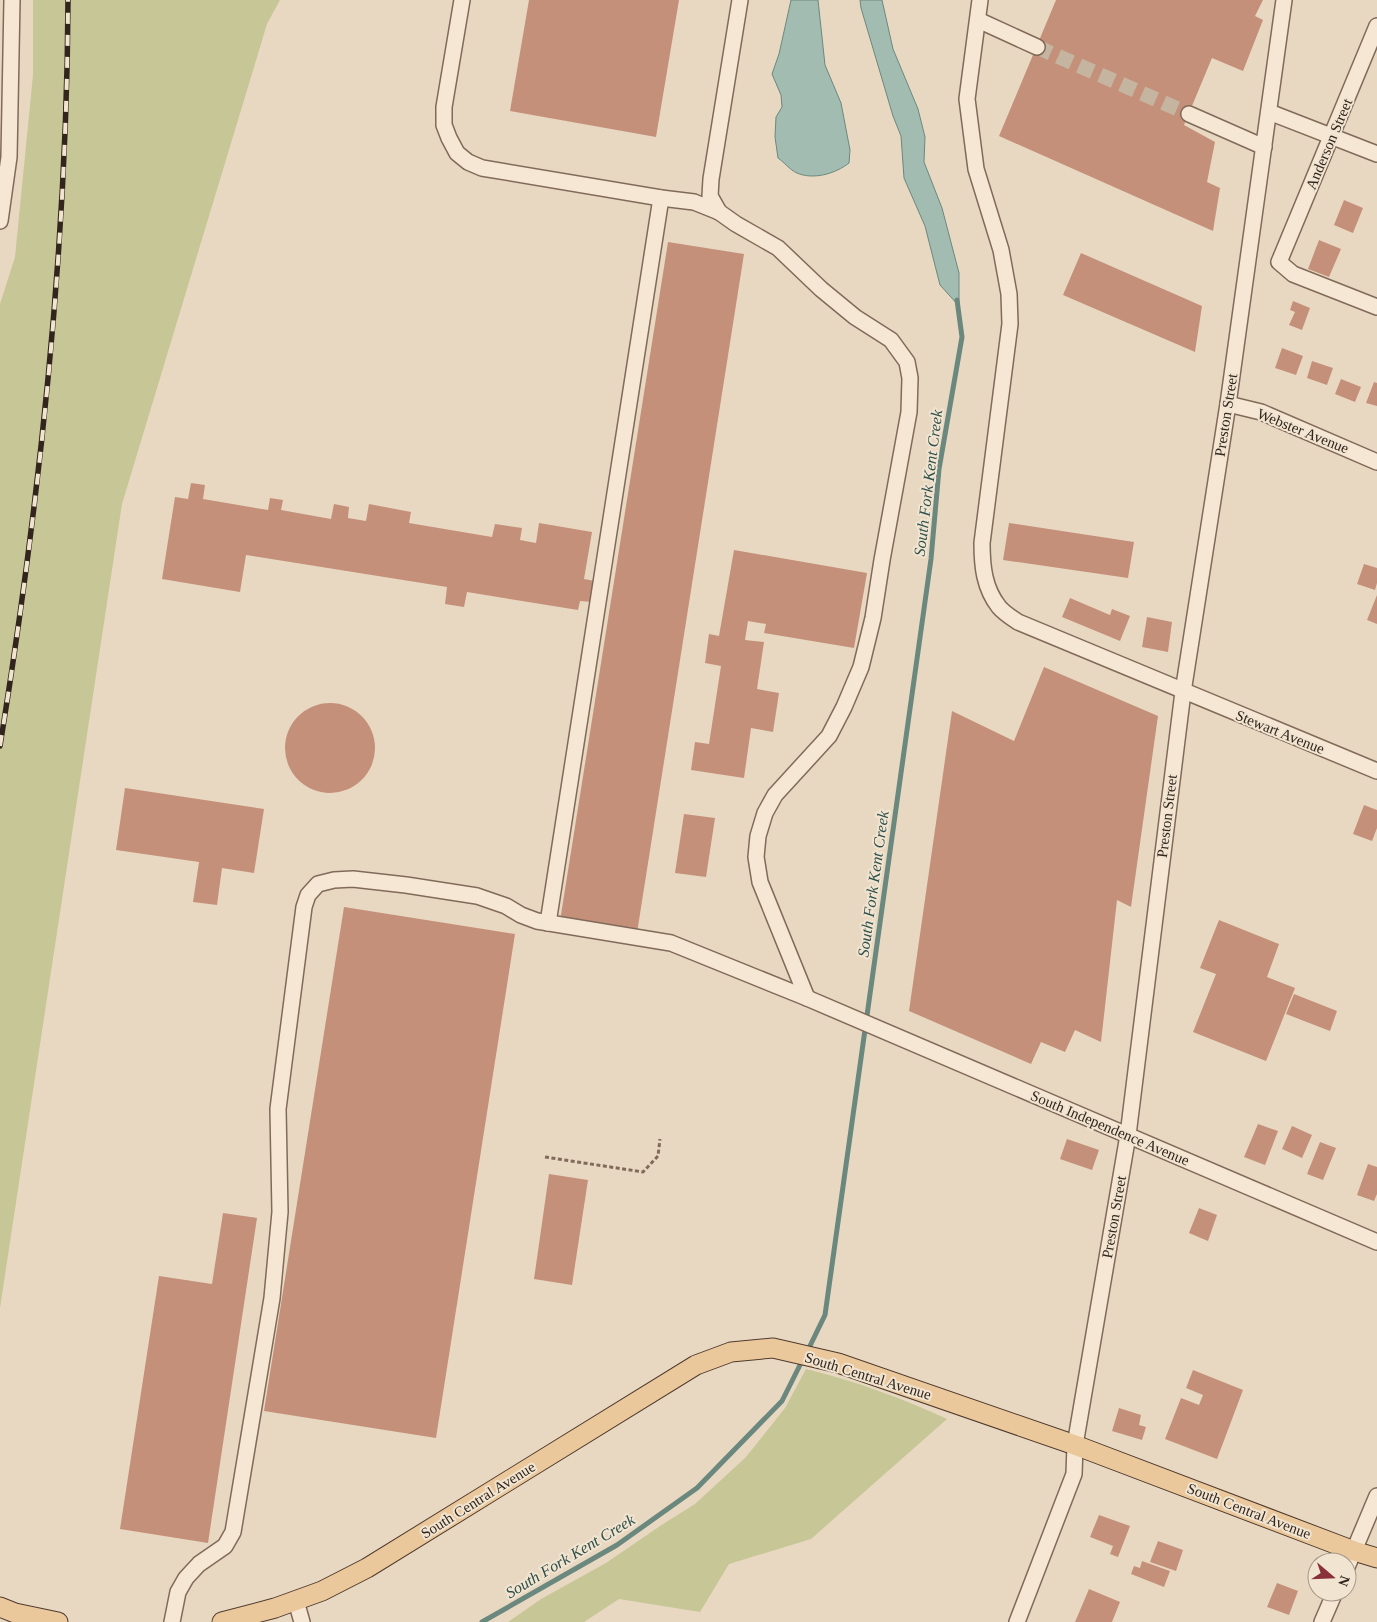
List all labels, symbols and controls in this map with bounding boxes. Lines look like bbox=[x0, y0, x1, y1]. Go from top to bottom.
street label: Anderson Street bbox=[1303, 95, 1356, 192]
street label: Preston Street bbox=[1212, 372, 1241, 458]
street label: Webster Avenue bbox=[1255, 405, 1351, 457]
water label: South Fork Kent Creek bbox=[911, 408, 946, 557]
street label: Stewart Avenue bbox=[1233, 707, 1327, 757]
street label: Preston Street bbox=[1154, 773, 1180, 859]
water label: South Fork Kent Creek bbox=[854, 809, 892, 958]
street label: South Independence Avenue bbox=[1028, 1087, 1192, 1169]
street label: Preston Street bbox=[1099, 1174, 1129, 1260]
street label: South Central Avenue bbox=[803, 1349, 933, 1403]
street label: South Central Avenue bbox=[418, 1458, 538, 1542]
street label: South Central Avenue bbox=[1185, 1480, 1314, 1542]
water label: South Fork Kent Creek bbox=[502, 1510, 638, 1601]
north arrow bbox=[1307, 1552, 1357, 1602]
text: N bbox=[1335, 1574, 1353, 1588]

